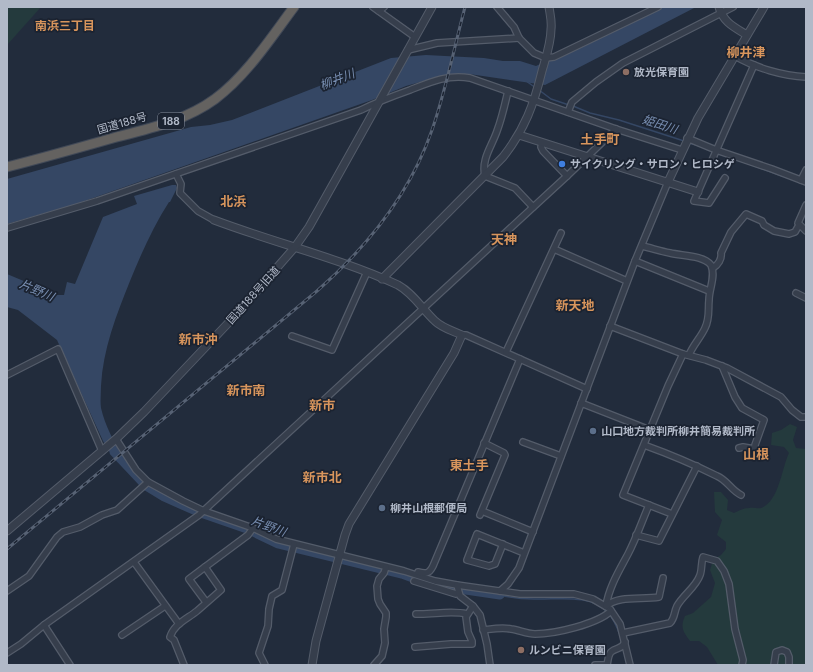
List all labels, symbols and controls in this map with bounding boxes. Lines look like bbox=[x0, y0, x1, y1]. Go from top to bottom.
district label: 南浜三丁目 bbox=[35, 18, 95, 33]
district label: 柳井津 bbox=[726, 44, 766, 60]
water label: 柳井川 bbox=[318, 65, 358, 92]
place label: 放光保育園 bbox=[634, 65, 689, 79]
marker: 放光保育園 bbox=[621, 67, 631, 77]
street label: 国道188号 bbox=[96, 109, 148, 137]
water label: 姫田川 bbox=[641, 111, 681, 137]
road number: 188 bbox=[158, 113, 184, 129]
district label: 土手町 bbox=[580, 131, 620, 147]
place label: サイクリング・サロン・ヒロシゲ bbox=[570, 157, 735, 171]
marker: サイクリング・サロン・ヒロシゲ bbox=[557, 159, 567, 169]
district label: 北浜 bbox=[220, 193, 246, 209]
district label: 天神 bbox=[491, 231, 517, 247]
street label: 国道188号旧道 bbox=[223, 263, 283, 327]
water label: 片野川 bbox=[17, 276, 58, 305]
district label: 新天地 bbox=[555, 297, 595, 313]
district label: 新市沖 bbox=[178, 331, 218, 347]
district label: 新市南 bbox=[226, 382, 266, 398]
district label: 新市 bbox=[309, 397, 335, 413]
place label: 山口地方裁判所柳井簡易裁判所 bbox=[601, 424, 755, 438]
marker: 山口地方裁判所柳井簡易裁判所 bbox=[588, 426, 598, 436]
district label: 山根 bbox=[743, 446, 769, 462]
district label: 東土手 bbox=[449, 457, 489, 473]
district label: 新市北 bbox=[302, 469, 342, 485]
place label: 柳井山根郵便局 bbox=[390, 501, 467, 515]
marker: 柳井山根郵便局 bbox=[377, 503, 387, 513]
water label: 片野川 bbox=[250, 513, 290, 540]
place label: ルンビニ保育園 bbox=[529, 643, 606, 657]
marker: ルンビニ保育園 bbox=[516, 645, 526, 655]

